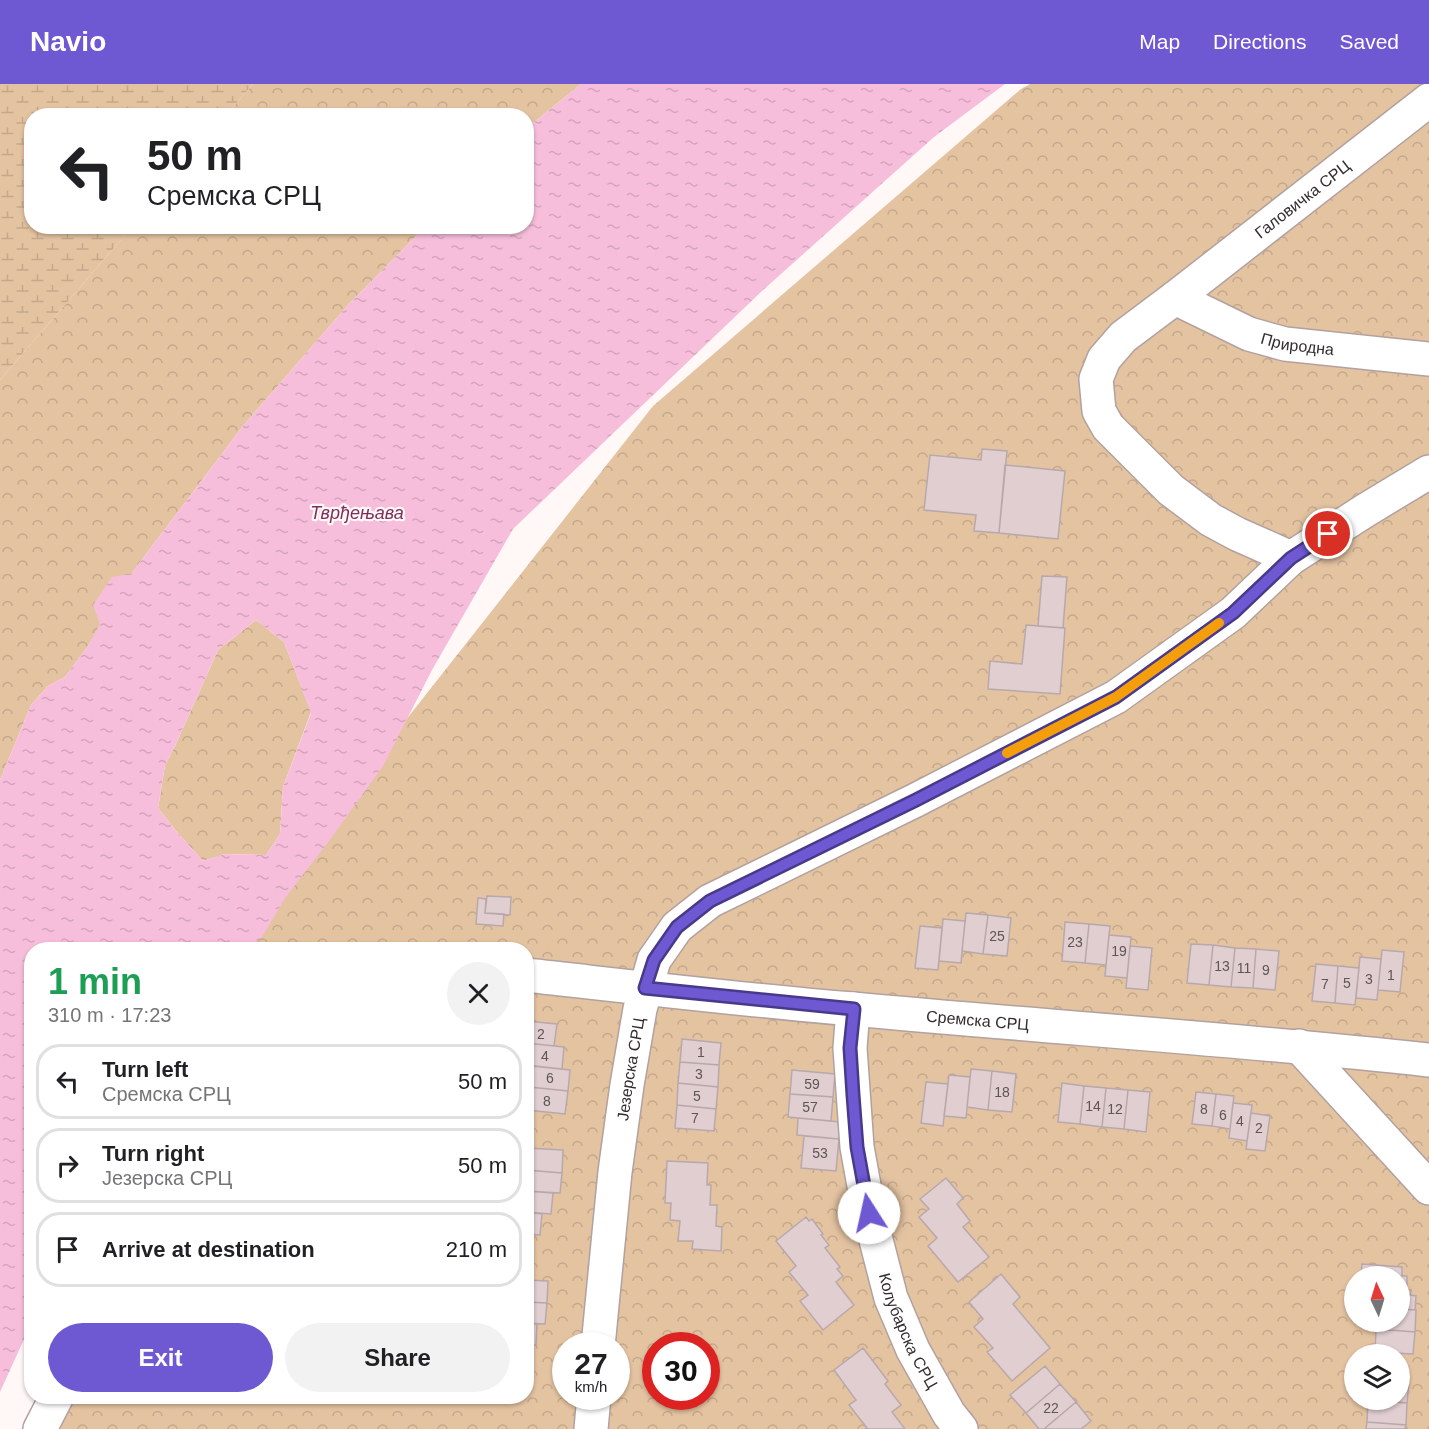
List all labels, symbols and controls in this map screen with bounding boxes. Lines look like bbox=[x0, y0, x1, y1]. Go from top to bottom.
text: Navio bbox=[30, 26, 106, 57]
text: Map bbox=[1139, 30, 1180, 53]
text: Directions bbox=[1213, 30, 1306, 53]
text: Saved bbox=[1339, 30, 1399, 53]
icon: left bbox=[48, 132, 126, 210]
text: 50 m bbox=[147, 132, 243, 179]
street label: Галовичка СРЦ bbox=[1251, 157, 1353, 241]
text: Сремска СРЦ bbox=[147, 181, 321, 211]
street label: Природна bbox=[1259, 329, 1335, 358]
water label: Тврђењава bbox=[310, 503, 404, 523]
pin bbox=[1302, 508, 1353, 559]
icon: arrive bbox=[1311, 517, 1344, 550]
house number: 25 bbox=[989, 928, 1005, 944]
house number: 23 bbox=[1067, 934, 1083, 950]
house number: 19 bbox=[1111, 943, 1127, 959]
house number: 13 bbox=[1214, 958, 1230, 974]
house number: 11 bbox=[1237, 960, 1251, 976]
text: 1 min bbox=[48, 961, 142, 1002]
button: close bbox=[447, 962, 510, 1025]
house number: 9 bbox=[1262, 962, 1270, 978]
house number: 1 bbox=[1387, 967, 1395, 983]
house number: 3 bbox=[1365, 971, 1373, 987]
house number: 5 bbox=[1343, 975, 1351, 991]
house number: 7 bbox=[1321, 976, 1329, 992]
text: 310 m · 17:23 bbox=[48, 1004, 171, 1026]
street label: Сремска СРЦ bbox=[926, 1007, 1030, 1033]
street label: Језерска СРЦ bbox=[614, 1016, 647, 1122]
house number: 2 bbox=[537, 1026, 545, 1042]
house number: 1 bbox=[697, 1044, 705, 1060]
house number: 4 bbox=[541, 1048, 549, 1064]
text: Turn left bbox=[102, 1057, 188, 1082]
icon: left bbox=[51, 1065, 84, 1098]
house number: 3 bbox=[695, 1066, 703, 1082]
text: 50 m bbox=[458, 1069, 507, 1094]
house number: 6 bbox=[546, 1070, 554, 1086]
house number: 59 bbox=[804, 1076, 820, 1092]
text: Сремска СРЦ bbox=[102, 1083, 231, 1105]
house number: 18 bbox=[994, 1084, 1010, 1100]
house number: 5 bbox=[693, 1088, 701, 1104]
house number: 8 bbox=[543, 1093, 551, 1109]
house number: 14 bbox=[1085, 1098, 1101, 1114]
house number: 57 bbox=[802, 1099, 818, 1115]
house number: 12 bbox=[1107, 1101, 1123, 1117]
house number: 8 bbox=[1200, 1101, 1208, 1117]
house number: 6 bbox=[1219, 1107, 1227, 1123]
house number: 7 bbox=[691, 1110, 699, 1126]
house number: 4 bbox=[1236, 1113, 1244, 1129]
house number: 2 bbox=[1255, 1120, 1263, 1136]
text: Turn right bbox=[102, 1141, 204, 1166]
house number: 53 bbox=[812, 1145, 828, 1161]
icon: right bbox=[51, 1149, 84, 1182]
text: 50 m bbox=[458, 1153, 507, 1178]
text: Језерска СРЦ bbox=[102, 1167, 232, 1189]
position arrow bbox=[837, 1181, 901, 1245]
icon: arrive bbox=[51, 1233, 84, 1266]
text: Arrive at destination bbox=[102, 1237, 315, 1262]
text: 210 m bbox=[446, 1237, 507, 1262]
north arrow bbox=[1344, 1266, 1410, 1332]
map controls bbox=[1344, 1266, 1410, 1410]
street label: Колубарска СРЦ bbox=[876, 1271, 941, 1392]
button: Exit bbox=[48, 1323, 273, 1392]
button: Share bbox=[285, 1323, 510, 1392]
speed limit sign: 30 bbox=[642, 1332, 720, 1410]
button: layers bbox=[1344, 1344, 1410, 1410]
text: 27 bbox=[574, 1347, 608, 1380]
text: km/h bbox=[575, 1378, 607, 1395]
house number: 22 bbox=[1043, 1400, 1059, 1416]

